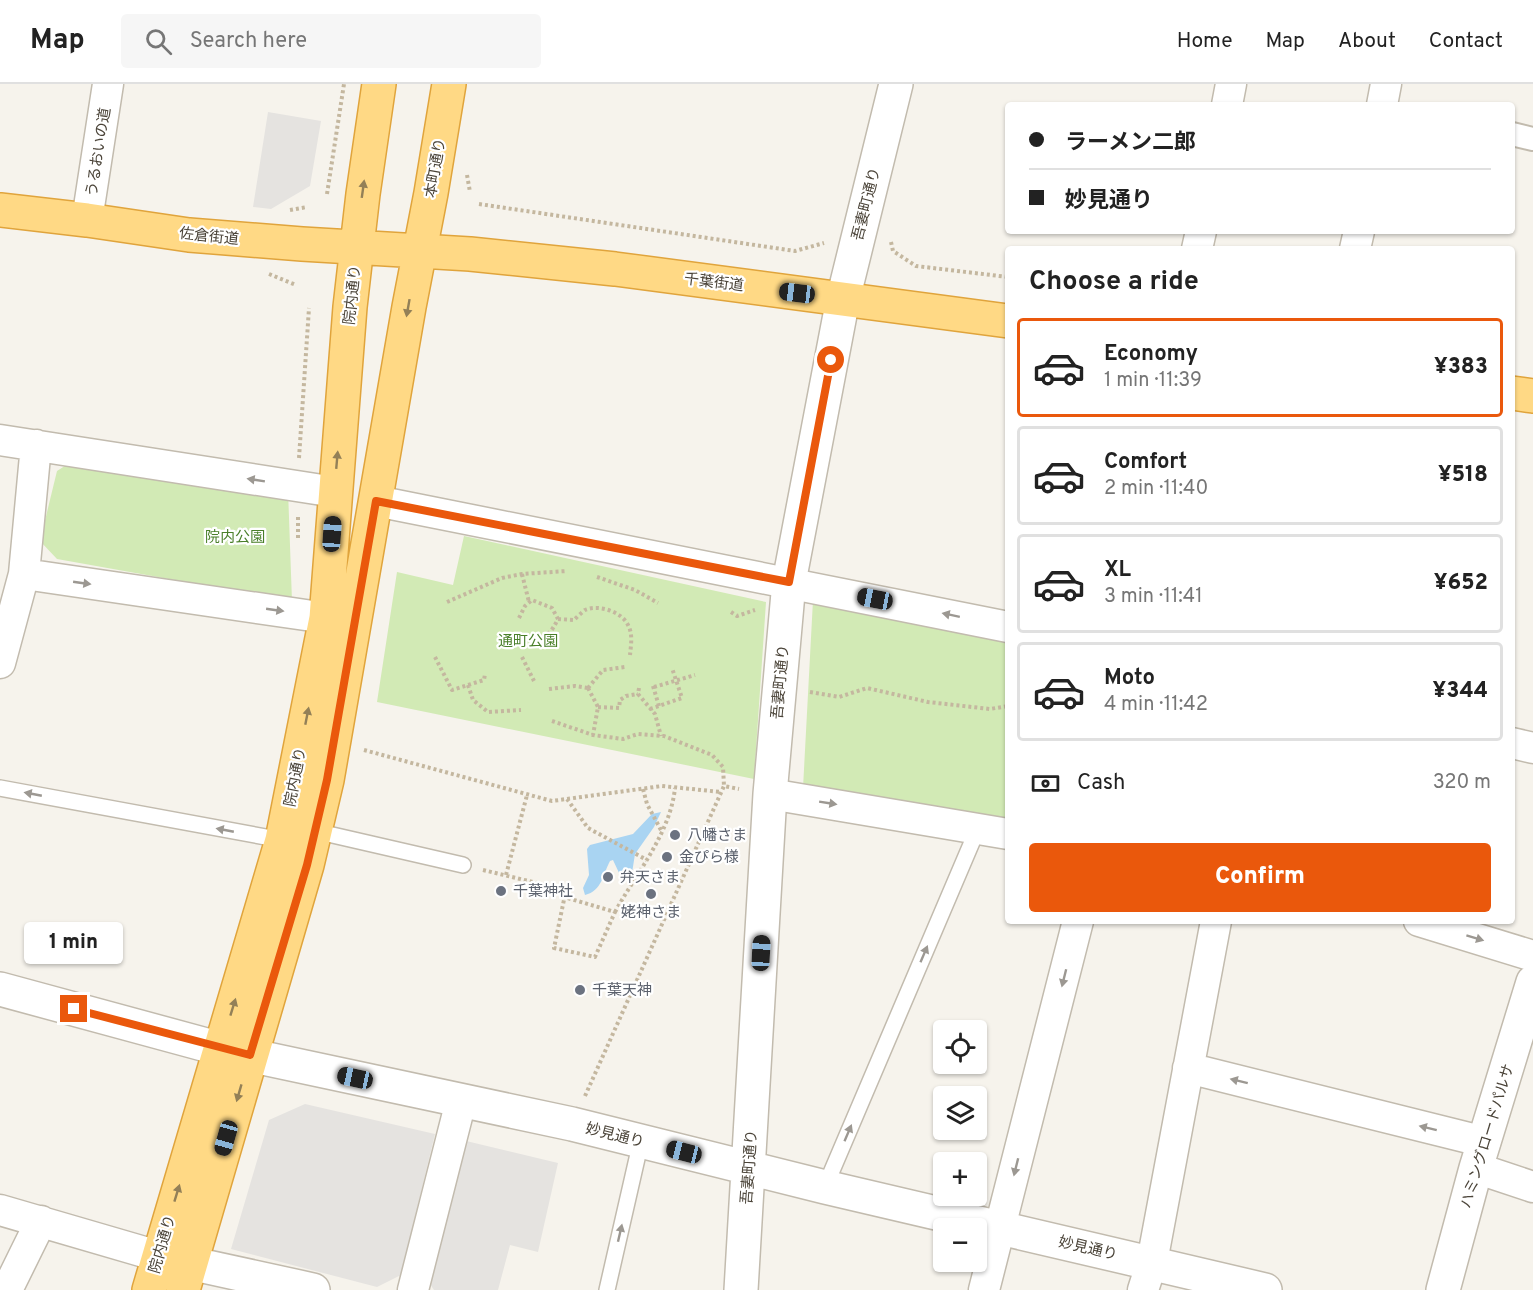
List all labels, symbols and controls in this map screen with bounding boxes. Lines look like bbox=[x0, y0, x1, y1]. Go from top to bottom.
search box bbox=[121, 14, 541, 68]
text: Map bbox=[30, 23, 85, 59]
icon: search bbox=[142, 25, 175, 58]
text: Search here bbox=[190, 28, 307, 55]
text: Home bbox=[1177, 28, 1233, 55]
text: Map bbox=[1266, 28, 1305, 55]
text: About bbox=[1338, 28, 1396, 55]
text: Contact bbox=[1429, 28, 1503, 55]
street label: うるおいの道 bbox=[83, 106, 116, 198]
text: ラーメン二郎 bbox=[1065, 130, 1196, 157]
street label: 本町通り bbox=[422, 137, 451, 199]
street label: 吾妻町通り bbox=[849, 166, 886, 243]
one-way arrow bbox=[359, 180, 368, 199]
text: 妙見通り bbox=[1065, 188, 1153, 215]
street label: 佐倉街道 bbox=[178, 225, 240, 250]
street label: 院内通り bbox=[341, 264, 366, 326]
text: Choose a ride bbox=[1029, 265, 1199, 299]
street label: 千葉街道 bbox=[683, 270, 745, 297]
car bbox=[778, 282, 816, 304]
one-way arrow bbox=[404, 299, 413, 318]
icon: car bbox=[1032, 341, 1086, 395]
text: Economy bbox=[1104, 341, 1198, 368]
route start bbox=[817, 346, 844, 373]
text: ¥383 bbox=[1434, 354, 1488, 381]
text: 1 min · 11:39 bbox=[1104, 368, 1202, 394]
icon: car bbox=[1032, 449, 1086, 503]
text: Comfort bbox=[1104, 449, 1187, 476]
one-way arrow bbox=[332, 451, 342, 470]
text: ¥518 bbox=[1438, 462, 1488, 489]
one-way arrow bbox=[247, 475, 266, 484]
text: 2 min · 11:40 bbox=[1104, 476, 1208, 502]
car bbox=[322, 515, 342, 553]
park label: 院内公園 bbox=[205, 529, 265, 548]
icon: car bbox=[1032, 557, 1086, 611]
text: XL bbox=[1104, 557, 1131, 584]
text: ¥652 bbox=[1434, 570, 1488, 597]
one-way arrow bbox=[72, 578, 91, 587]
text: 3 min · 11:41 bbox=[1104, 584, 1203, 610]
car bbox=[856, 587, 894, 611]
one-way arrow bbox=[265, 606, 284, 615]
one-way arrow bbox=[941, 610, 960, 619]
park label: 通町公園 bbox=[498, 633, 558, 652]
street label: 吾妻町通り bbox=[769, 644, 794, 720]
icon: car bbox=[1032, 665, 1086, 719]
text: Moto bbox=[1104, 665, 1155, 692]
text: ¥344 bbox=[1433, 678, 1488, 705]
text: 4 min · 11:42 bbox=[1104, 692, 1208, 718]
one-way arrow bbox=[303, 706, 312, 725]
street label: 院内通り bbox=[281, 746, 312, 809]
icon: cash bbox=[1029, 767, 1062, 800]
text: Cash bbox=[1077, 770, 1126, 797]
text: 320 m bbox=[1433, 770, 1491, 796]
one-way arrow bbox=[23, 789, 42, 798]
one-way arrow bbox=[819, 799, 838, 808]
one-way arrow bbox=[215, 825, 234, 834]
place label: 八幡さま bbox=[687, 827, 747, 846]
marker: 八幡さま bbox=[668, 828, 682, 842]
button: Confirm bbox=[1029, 843, 1491, 912]
place label: 金ぴら様 bbox=[679, 849, 739, 868]
marker: 金ぴら様 bbox=[660, 850, 674, 864]
place label: 弁天さま bbox=[620, 869, 680, 888]
marker: 弁天さま bbox=[601, 870, 615, 884]
place label: 千葉神社 bbox=[513, 883, 573, 902]
marker: 千葉神社 bbox=[494, 884, 508, 898]
marker: 姥神さま bbox=[644, 887, 658, 901]
place label: 姥神さま bbox=[621, 904, 681, 923]
callout: 1 min bbox=[25, 922, 124, 964]
text: 1 min bbox=[49, 930, 98, 956]
one-way arrow bbox=[1466, 934, 1484, 943]
car bbox=[751, 935, 771, 971]
one-way arrow bbox=[920, 945, 929, 962]
one-way arrow bbox=[1058, 969, 1068, 987]
place label: 千葉天神 bbox=[592, 982, 652, 1001]
marker: 千葉天神 bbox=[573, 983, 587, 997]
route end bbox=[60, 995, 87, 1022]
one-way arrow bbox=[229, 998, 238, 1016]
map controls bbox=[933, 1020, 987, 1272]
button: locate bbox=[933, 1020, 987, 1074]
street label: ハミングロードパルサ bbox=[1457, 1062, 1519, 1211]
car bbox=[336, 1065, 374, 1091]
one-way arrow bbox=[1230, 1075, 1248, 1085]
one-way arrow bbox=[234, 1084, 244, 1102]
button: layers bbox=[933, 1086, 987, 1140]
car bbox=[212, 1118, 240, 1158]
street label: 妙見通り bbox=[583, 1120, 646, 1153]
one-way arrow bbox=[1419, 1122, 1437, 1132]
one-way arrow bbox=[844, 1124, 853, 1142]
street label: 吾妻町通り bbox=[738, 1129, 763, 1205]
car bbox=[664, 1139, 704, 1165]
button: + bbox=[933, 1152, 987, 1206]
one-way arrow bbox=[1011, 1158, 1021, 1176]
one-way arrow bbox=[173, 1184, 182, 1202]
street label: 院内通り bbox=[146, 1213, 181, 1276]
button: − bbox=[933, 1218, 987, 1272]
one-way arrow bbox=[615, 1224, 625, 1242]
street label: 妙見通り bbox=[1056, 1233, 1119, 1265]

